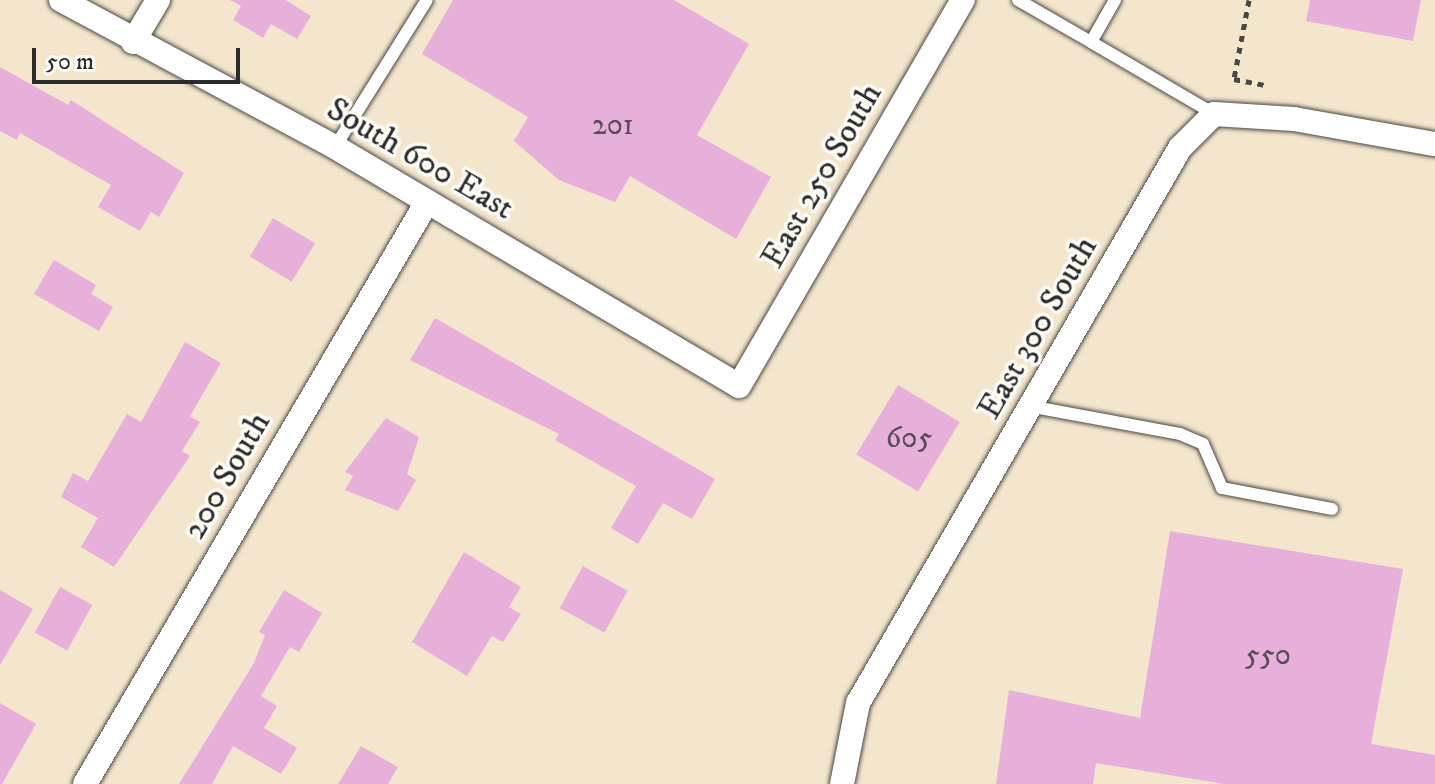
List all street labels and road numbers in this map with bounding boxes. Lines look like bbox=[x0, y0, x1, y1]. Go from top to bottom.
street label: East 250 South bbox=[753, 76, 891, 276]
street label: South 600 East bbox=[319, 89, 521, 229]
street label: East 300 South bbox=[969, 229, 1107, 427]
street label: 200 South bbox=[174, 405, 280, 547]

